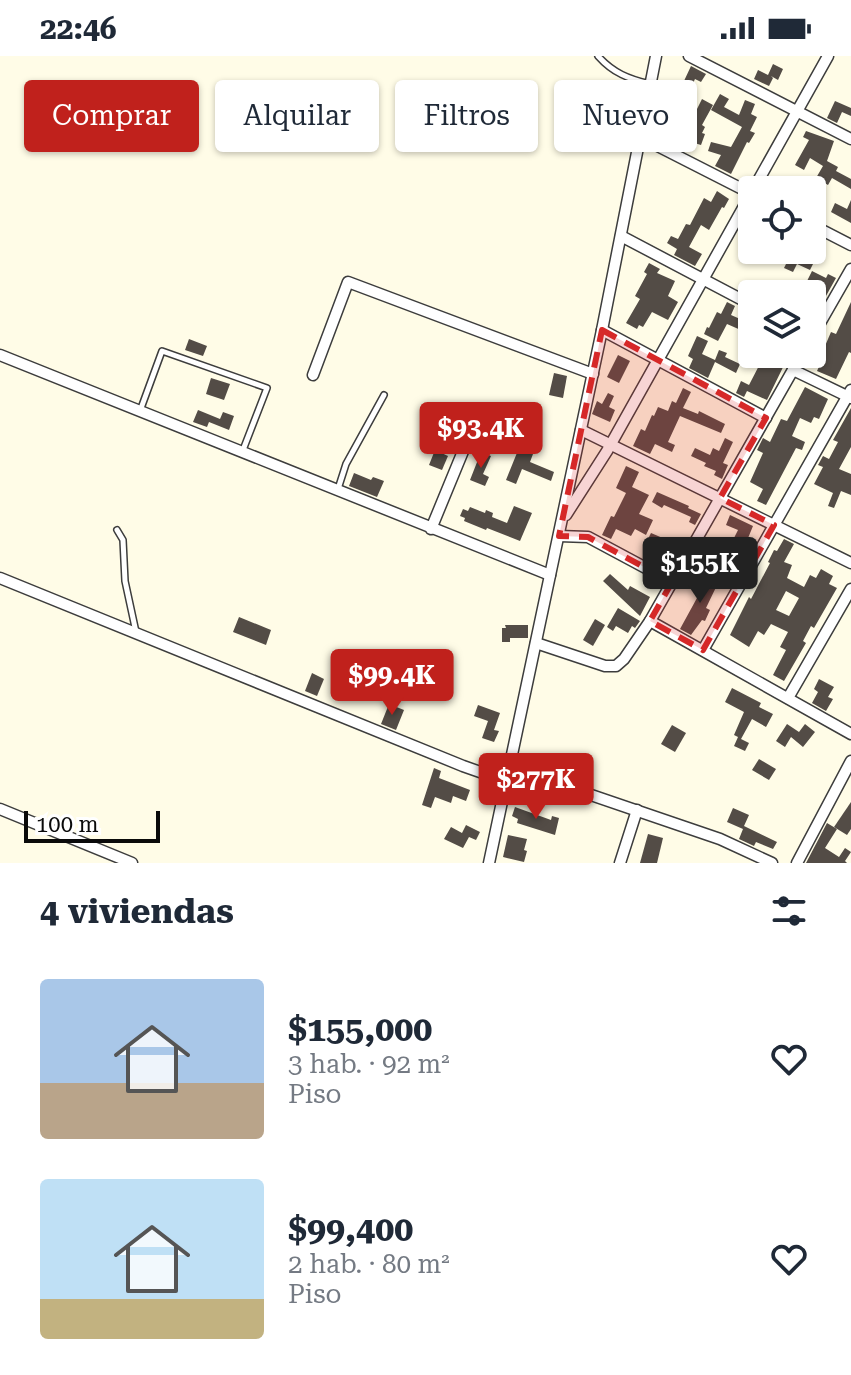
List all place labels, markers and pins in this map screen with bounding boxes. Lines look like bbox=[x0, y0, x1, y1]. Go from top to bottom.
pin: $93.4K bbox=[416, 402, 546, 470]
pin: $155K bbox=[644, 537, 756, 605]
pin: $99.4K bbox=[327, 649, 457, 717]
pin: $277K bbox=[480, 753, 592, 821]

